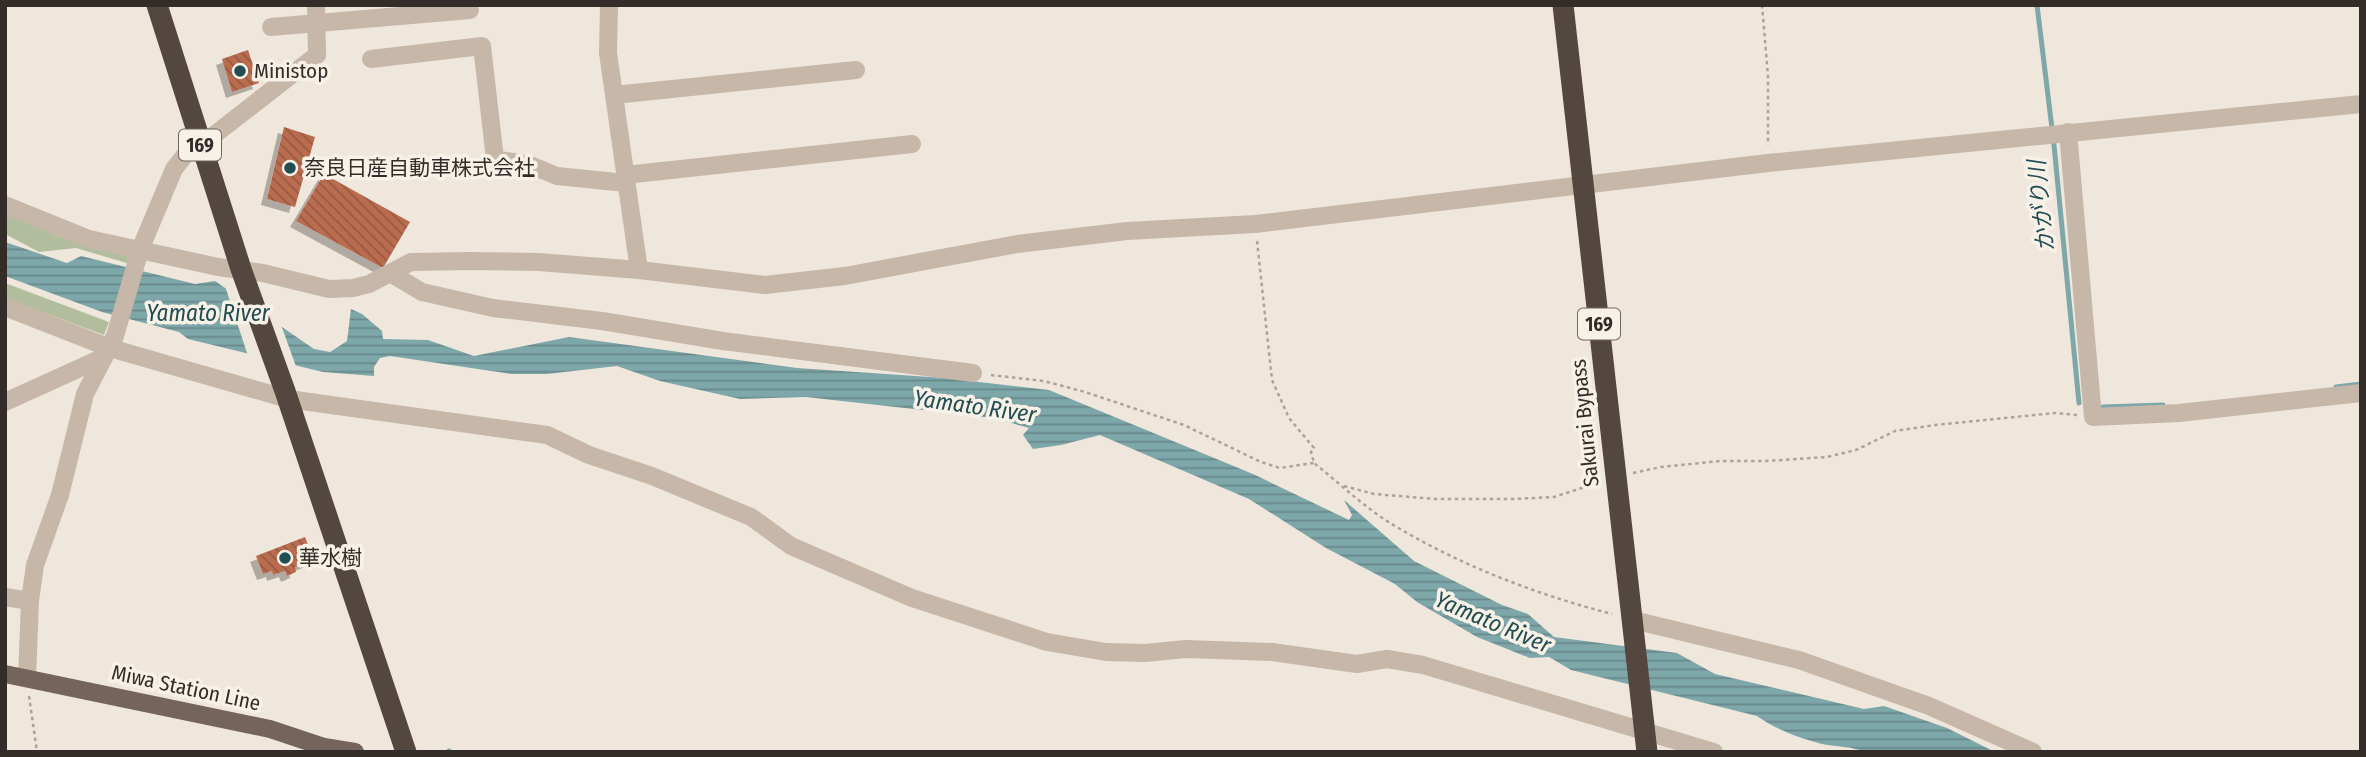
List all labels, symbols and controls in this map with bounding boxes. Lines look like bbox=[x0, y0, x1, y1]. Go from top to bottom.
place label: Ministop bbox=[254, 58, 328, 84]
marker: Ministop bbox=[232, 63, 248, 79]
road number: 169 bbox=[179, 130, 221, 160]
place label: 奈良日産自動車株式会社 bbox=[304, 155, 535, 181]
water label: かがり川 bbox=[2022, 156, 2060, 253]
marker: 奈良日産自動車株式会社 bbox=[282, 160, 298, 176]
water label: Yamato River bbox=[146, 299, 271, 327]
road number: 169 bbox=[1578, 308, 1620, 340]
street label: Sakurai Bypass bbox=[1565, 358, 1605, 488]
water label: Yamato River bbox=[912, 384, 1039, 429]
place label: 華水樹 bbox=[299, 545, 362, 571]
marker: 華水樹 bbox=[277, 550, 293, 566]
water label: Yamato River bbox=[1431, 585, 1556, 659]
street label: Miwa Station Line bbox=[109, 660, 263, 716]

